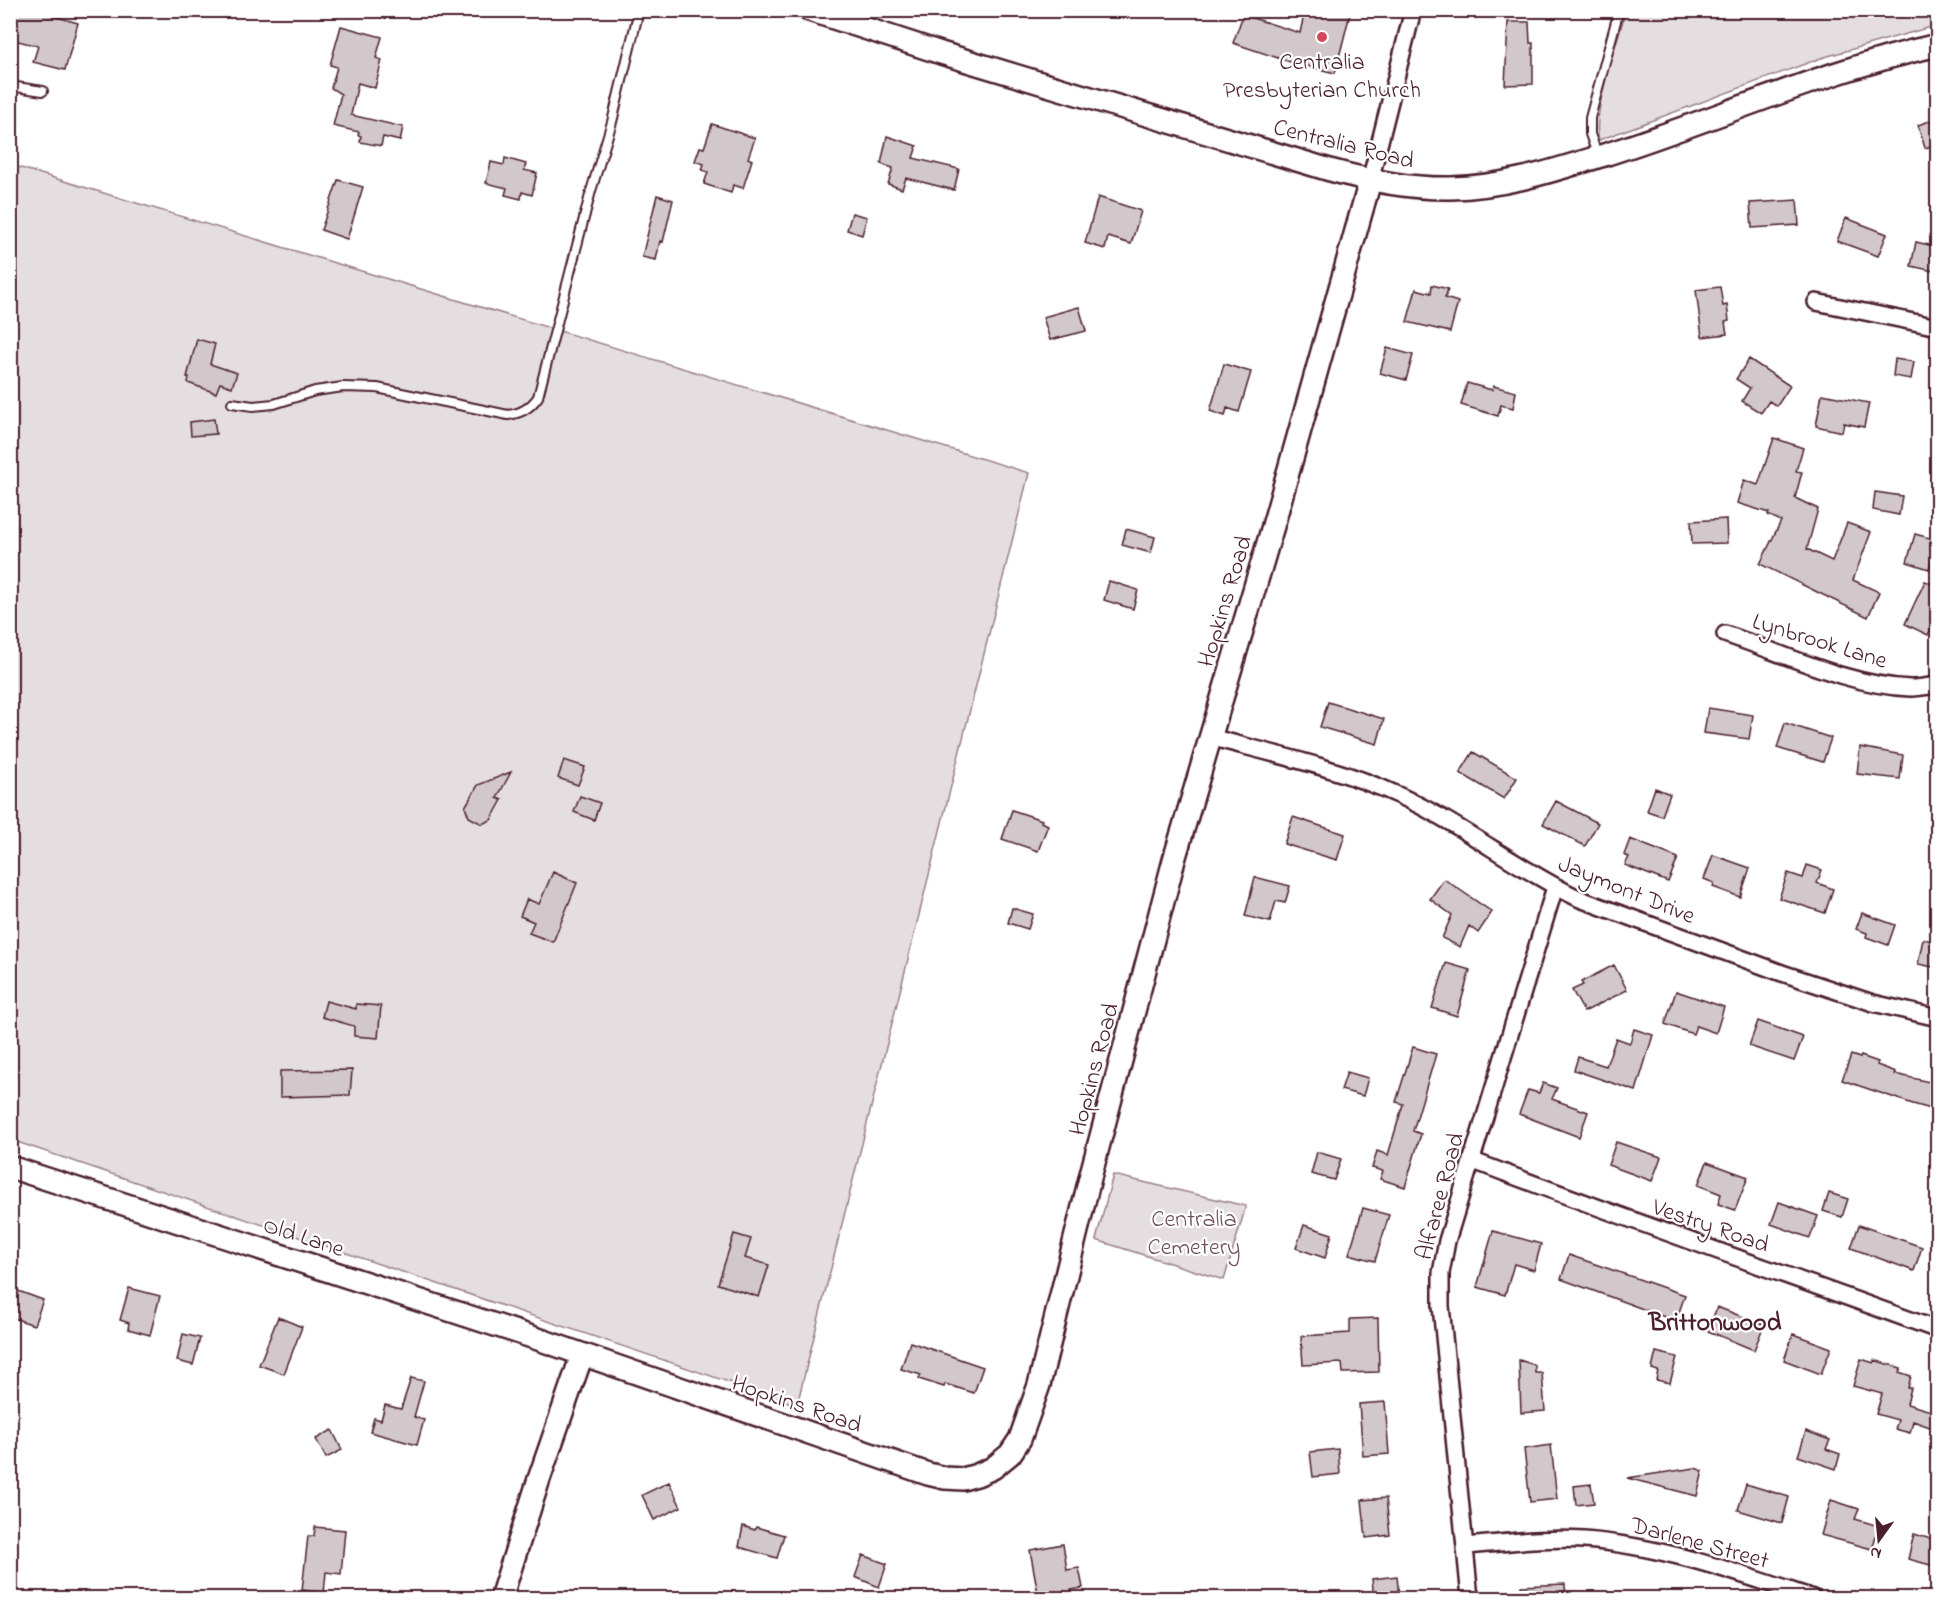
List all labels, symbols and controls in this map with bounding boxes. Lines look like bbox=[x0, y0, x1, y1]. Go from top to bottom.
marker: Centralia Presbyterian Church bbox=[1315, 30, 1329, 44]
place label: Centralia Presbyterian Church bbox=[1223, 46, 1421, 110]
street label: Centralia Road bbox=[1269, 111, 1418, 180]
street label: Hopkins Road bbox=[1190, 531, 1263, 672]
street label: Lynbrook Lane bbox=[1747, 605, 1891, 681]
street label: Jaymont Drive bbox=[1552, 848, 1700, 936]
street label: Hopkins Road bbox=[1061, 999, 1130, 1140]
street label: Alfaree Road bbox=[1408, 1129, 1475, 1264]
street label: Vestry Road bbox=[1646, 1191, 1774, 1265]
park label: Centralia Cemetery bbox=[1148, 1203, 1240, 1267]
street label: Old Lane bbox=[258, 1209, 349, 1268]
district label: Brittonwood bbox=[1648, 1305, 1782, 1343]
street label: Hopkins Road bbox=[726, 1367, 867, 1444]
street label: Darlene Street bbox=[1625, 1509, 1772, 1580]
north arrow bbox=[1849, 1510, 1909, 1570]
text: N bbox=[1867, 1540, 1884, 1566]

